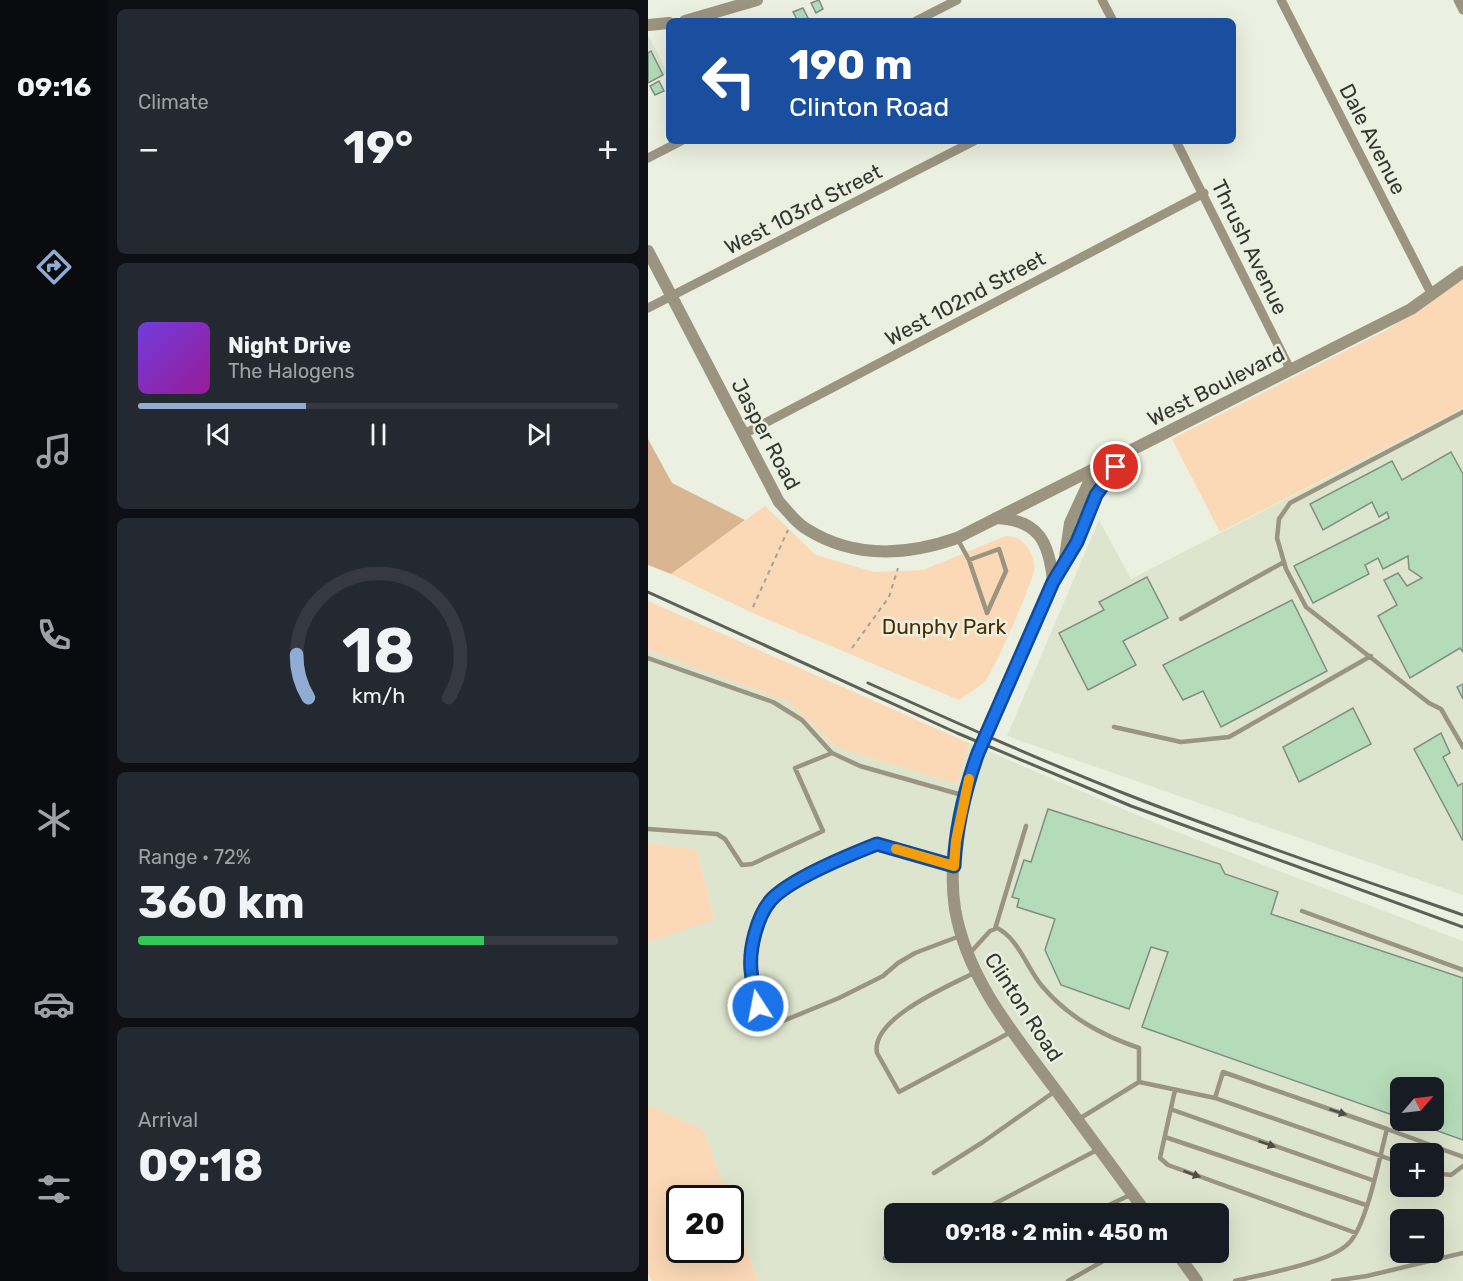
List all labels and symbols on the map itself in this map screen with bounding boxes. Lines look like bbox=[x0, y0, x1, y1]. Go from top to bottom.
street label: Dale Avenue bbox=[1334, 79, 1412, 199]
street label: West 103rd Street bbox=[720, 159, 886, 259]
street label: Thrush Avenue bbox=[1207, 176, 1293, 318]
street label: West 102nd Street bbox=[881, 245, 1049, 351]
street label: West Boulevard bbox=[1143, 341, 1289, 431]
street label: Jasper Road bbox=[726, 374, 806, 494]
pin bbox=[1090, 441, 1141, 492]
park label: Dunphy Park bbox=[882, 614, 1006, 639]
street label: Clinton Road bbox=[980, 948, 1068, 1066]
position arrow bbox=[726, 974, 790, 1038]
north arrow bbox=[1390, 1077, 1444, 1131]
one-way arrow bbox=[1329, 1108, 1347, 1117]
one-way arrow bbox=[1259, 1139, 1277, 1149]
one-way arrow bbox=[1183, 1170, 1201, 1180]
speed limit sign: 20 bbox=[666, 1185, 744, 1263]

